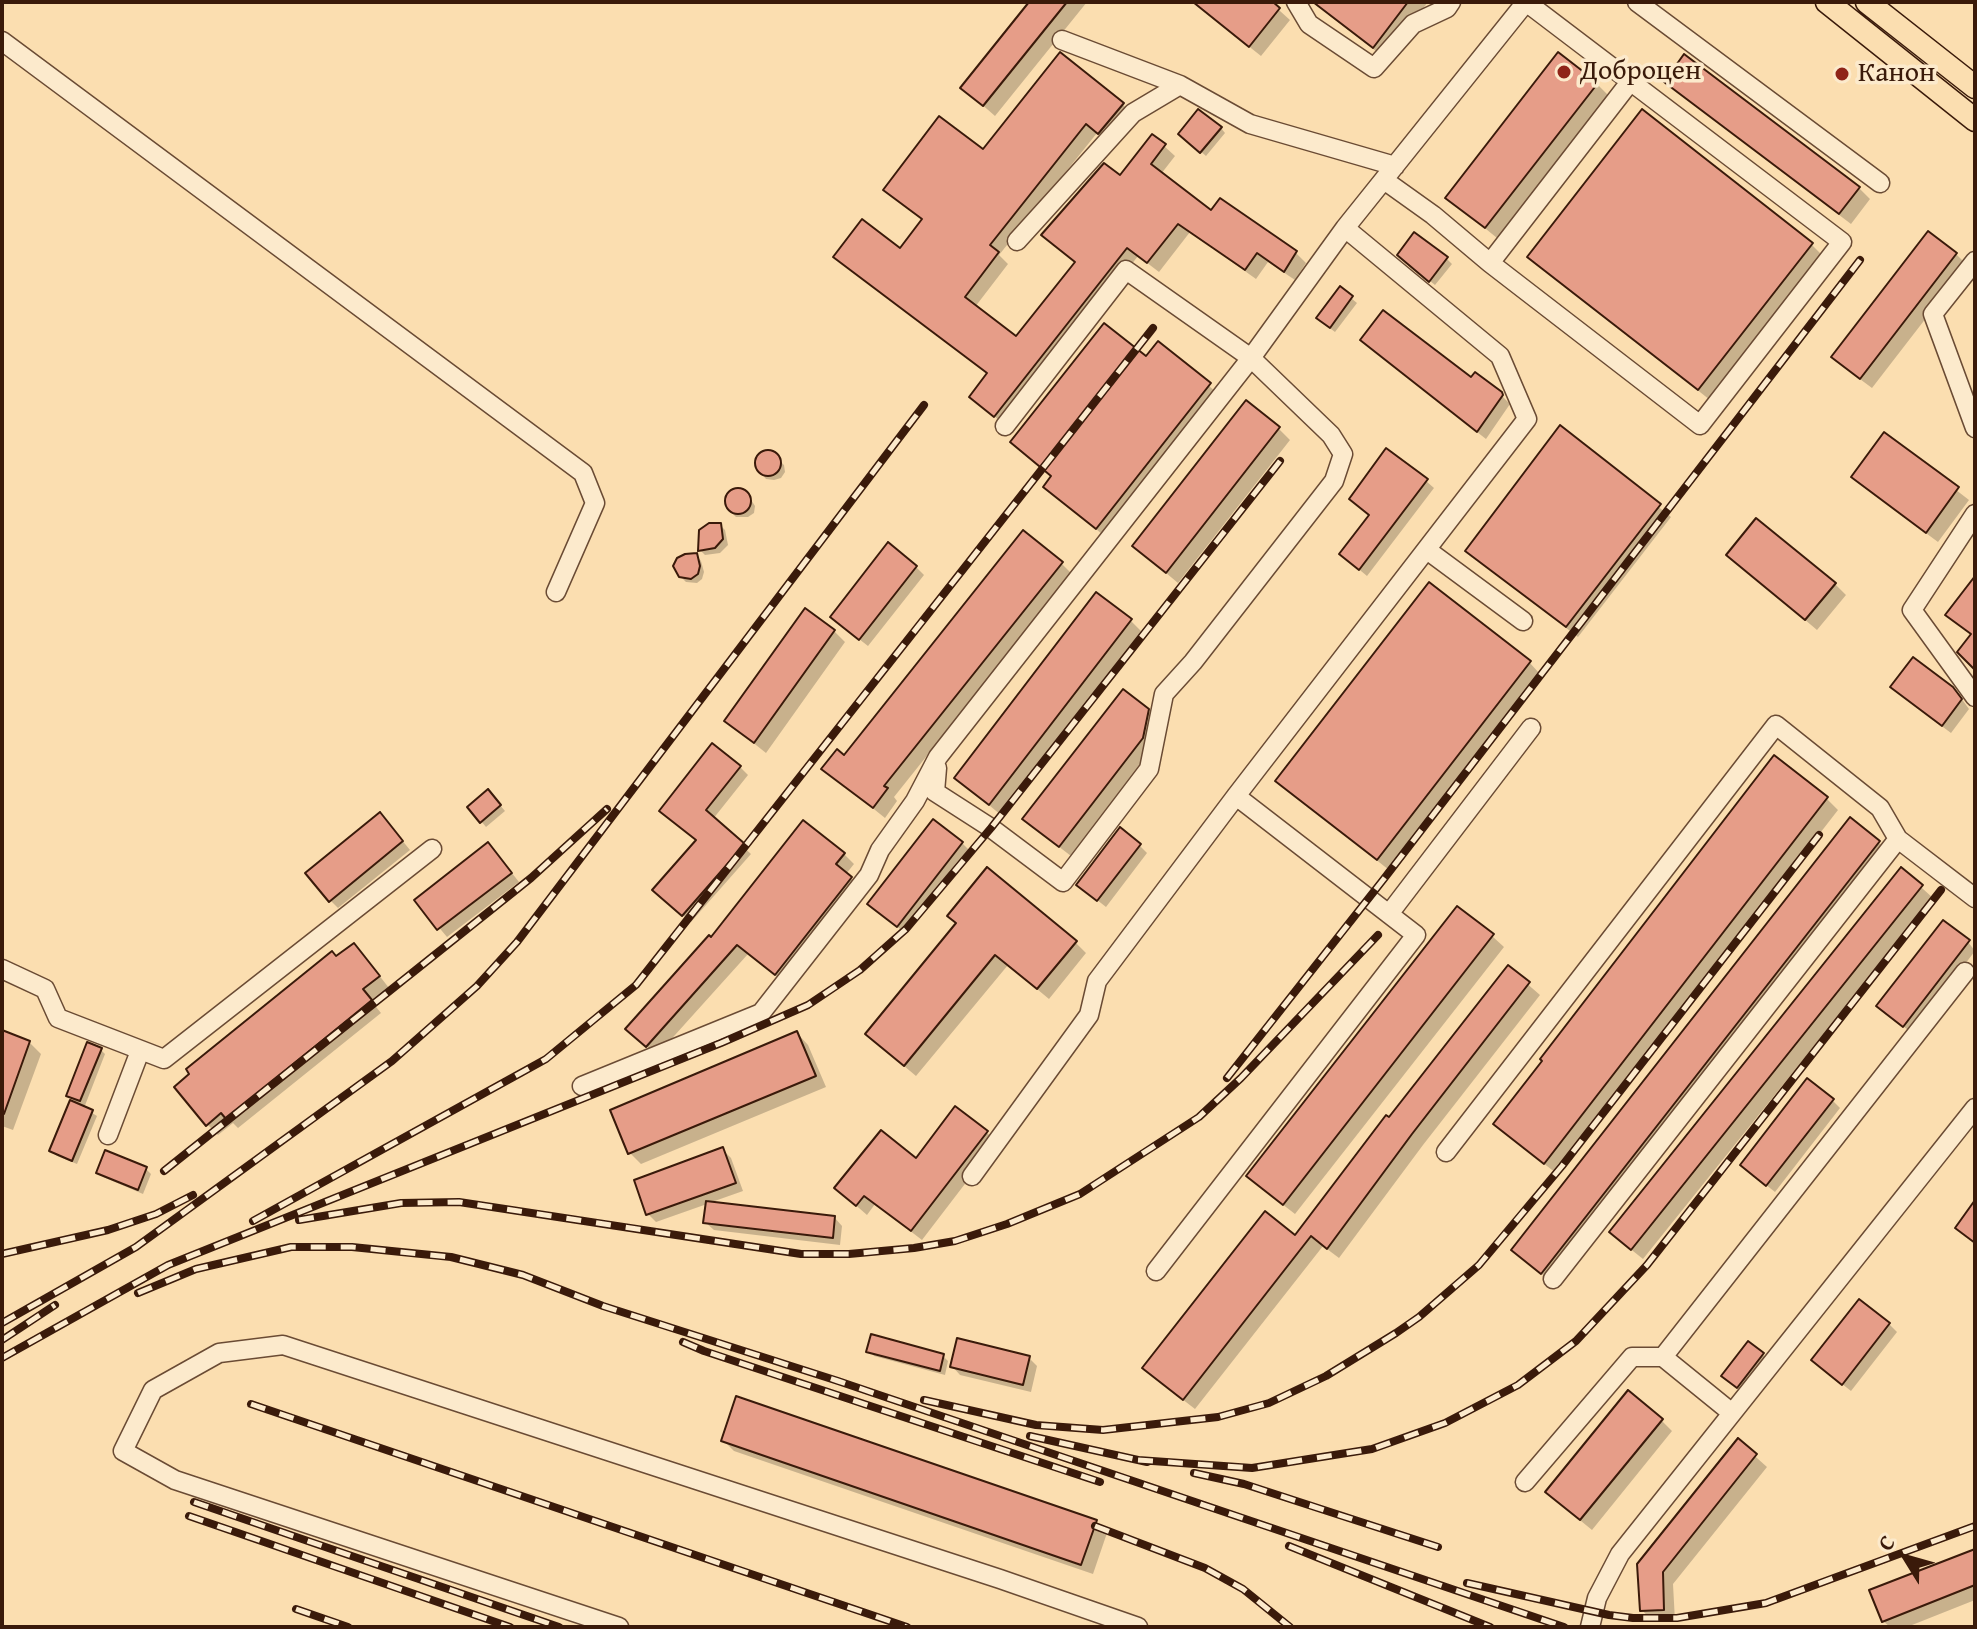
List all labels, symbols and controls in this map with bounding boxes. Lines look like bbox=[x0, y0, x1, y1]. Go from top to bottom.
place label: Доброцен bbox=[1580, 55, 1701, 89]
place label: Канон bbox=[1858, 57, 1935, 91]
marker: Доброцен bbox=[1555, 63, 1573, 81]
marker: Канон bbox=[1833, 65, 1851, 83]
north arrow bbox=[1865, 1517, 1945, 1597]
text: С bbox=[1869, 1528, 1902, 1557]

